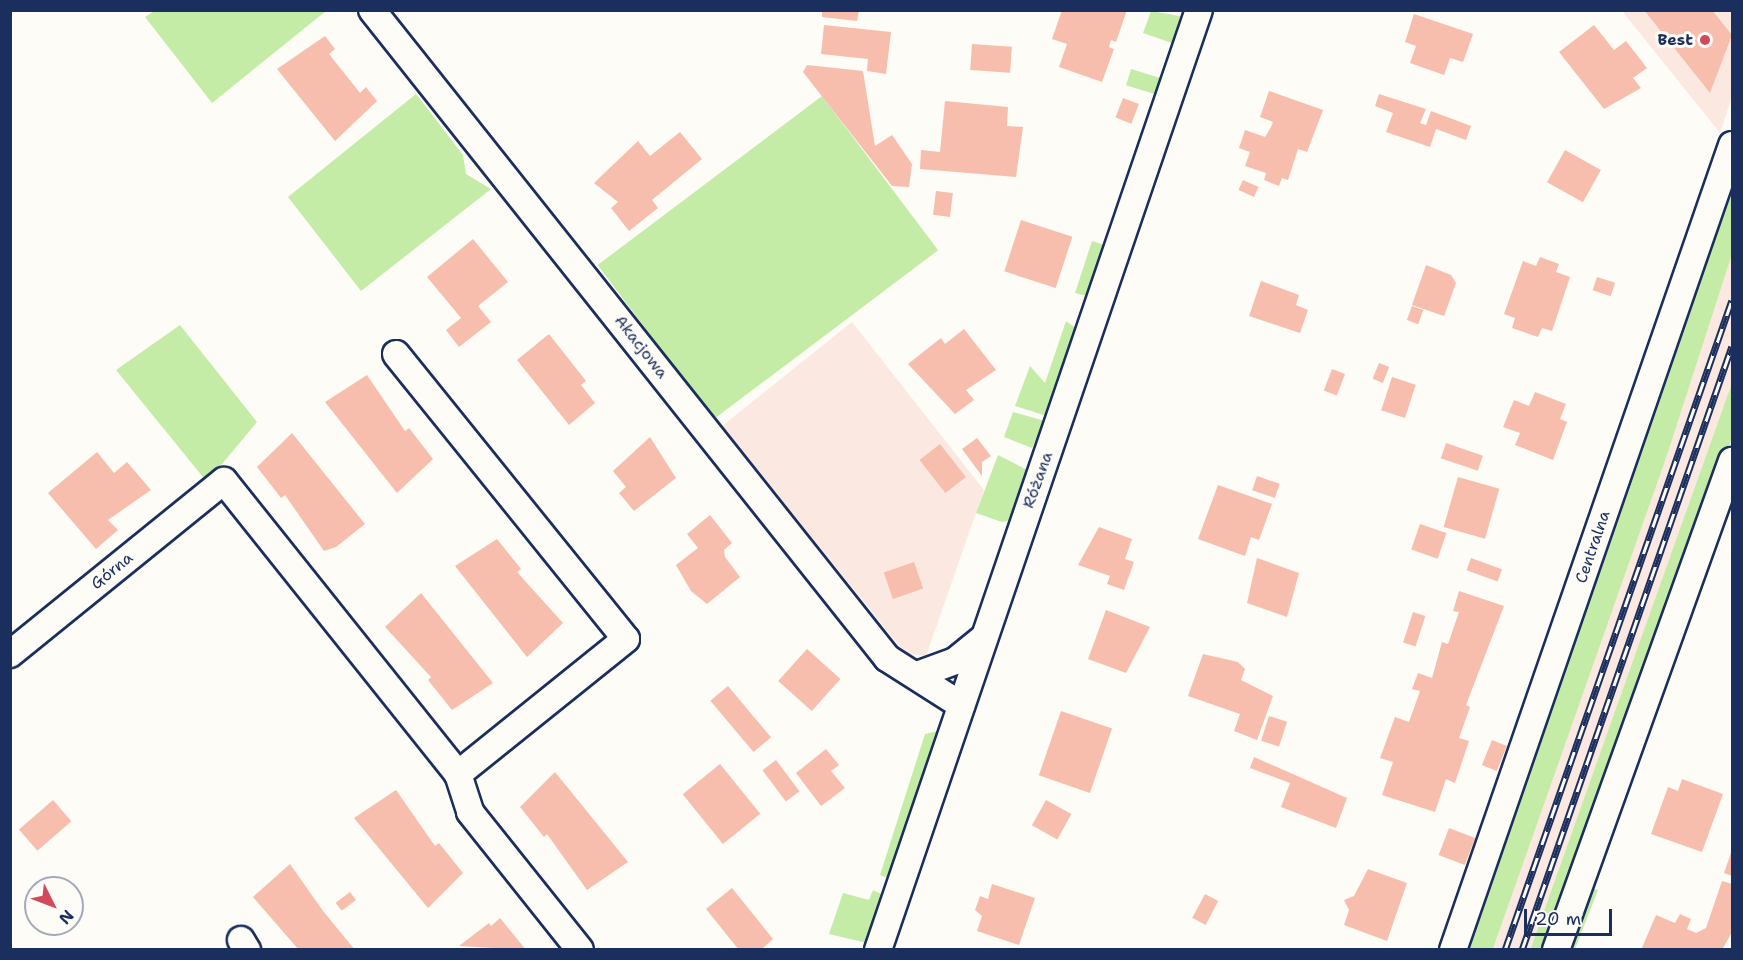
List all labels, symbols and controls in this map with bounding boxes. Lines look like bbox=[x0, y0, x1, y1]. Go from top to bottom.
place label: Best bbox=[1657, 30, 1693, 50]
marker: Best bbox=[1698, 33, 1712, 47]
street label: Akacjowa bbox=[610, 311, 672, 383]
street label: Różana bbox=[1019, 449, 1057, 511]
street label: Centralna bbox=[1572, 508, 1614, 586]
street label: Górna bbox=[87, 548, 137, 594]
north arrow bbox=[24, 876, 84, 936]
scale bar bbox=[1527, 897, 1616, 935]
text: N bbox=[54, 905, 78, 929]
text: 20 m bbox=[1535, 907, 1581, 931]

